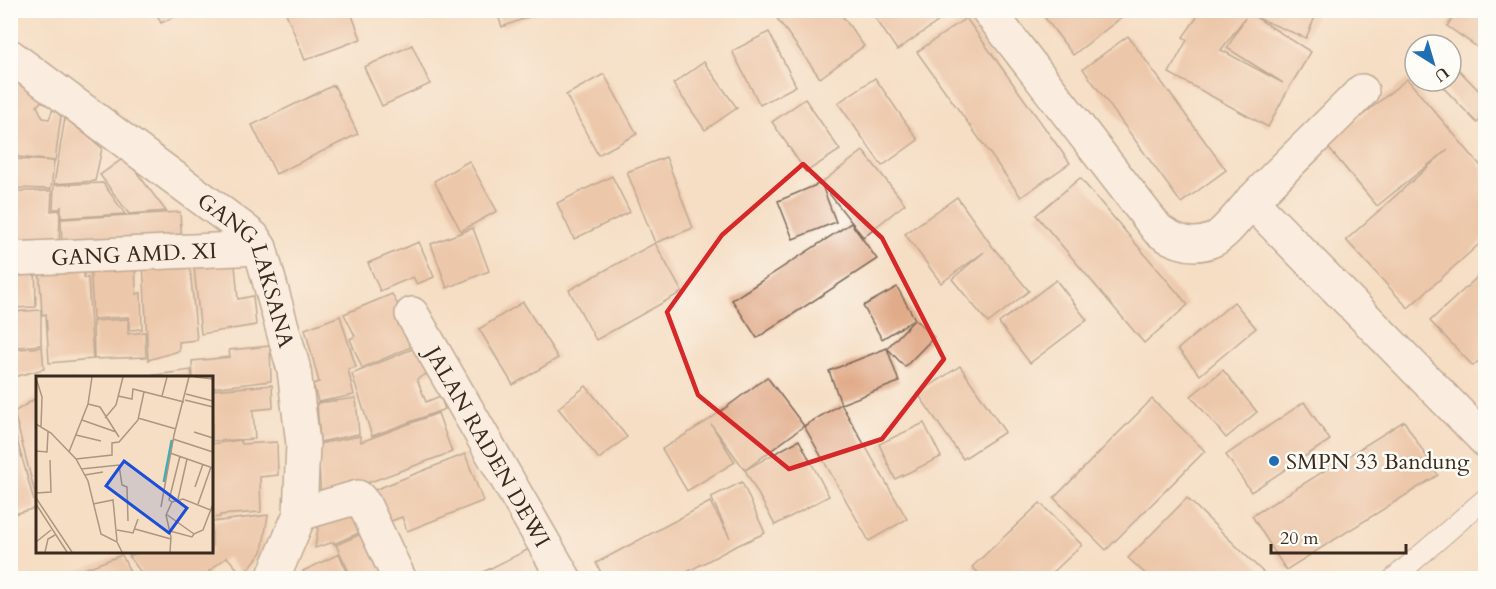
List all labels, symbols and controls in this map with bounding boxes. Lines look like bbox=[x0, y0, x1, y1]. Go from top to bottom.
north arrow bbox=[1403, 33, 1463, 93]
text: U bbox=[1430, 61, 1453, 87]
street label: GANG LAKSANA bbox=[191, 186, 301, 352]
street label: GANG AMD. XI bbox=[50, 236, 217, 273]
street label: JALAN RADEN DEWI bbox=[416, 339, 557, 553]
inset map bbox=[36, 376, 213, 553]
place label: SMPN 33 Bandung bbox=[1286, 447, 1470, 477]
marker: SMPN 33 Bandung bbox=[1267, 454, 1281, 468]
scale bar bbox=[1271, 517, 1406, 555]
text: 20 m bbox=[1280, 526, 1319, 551]

